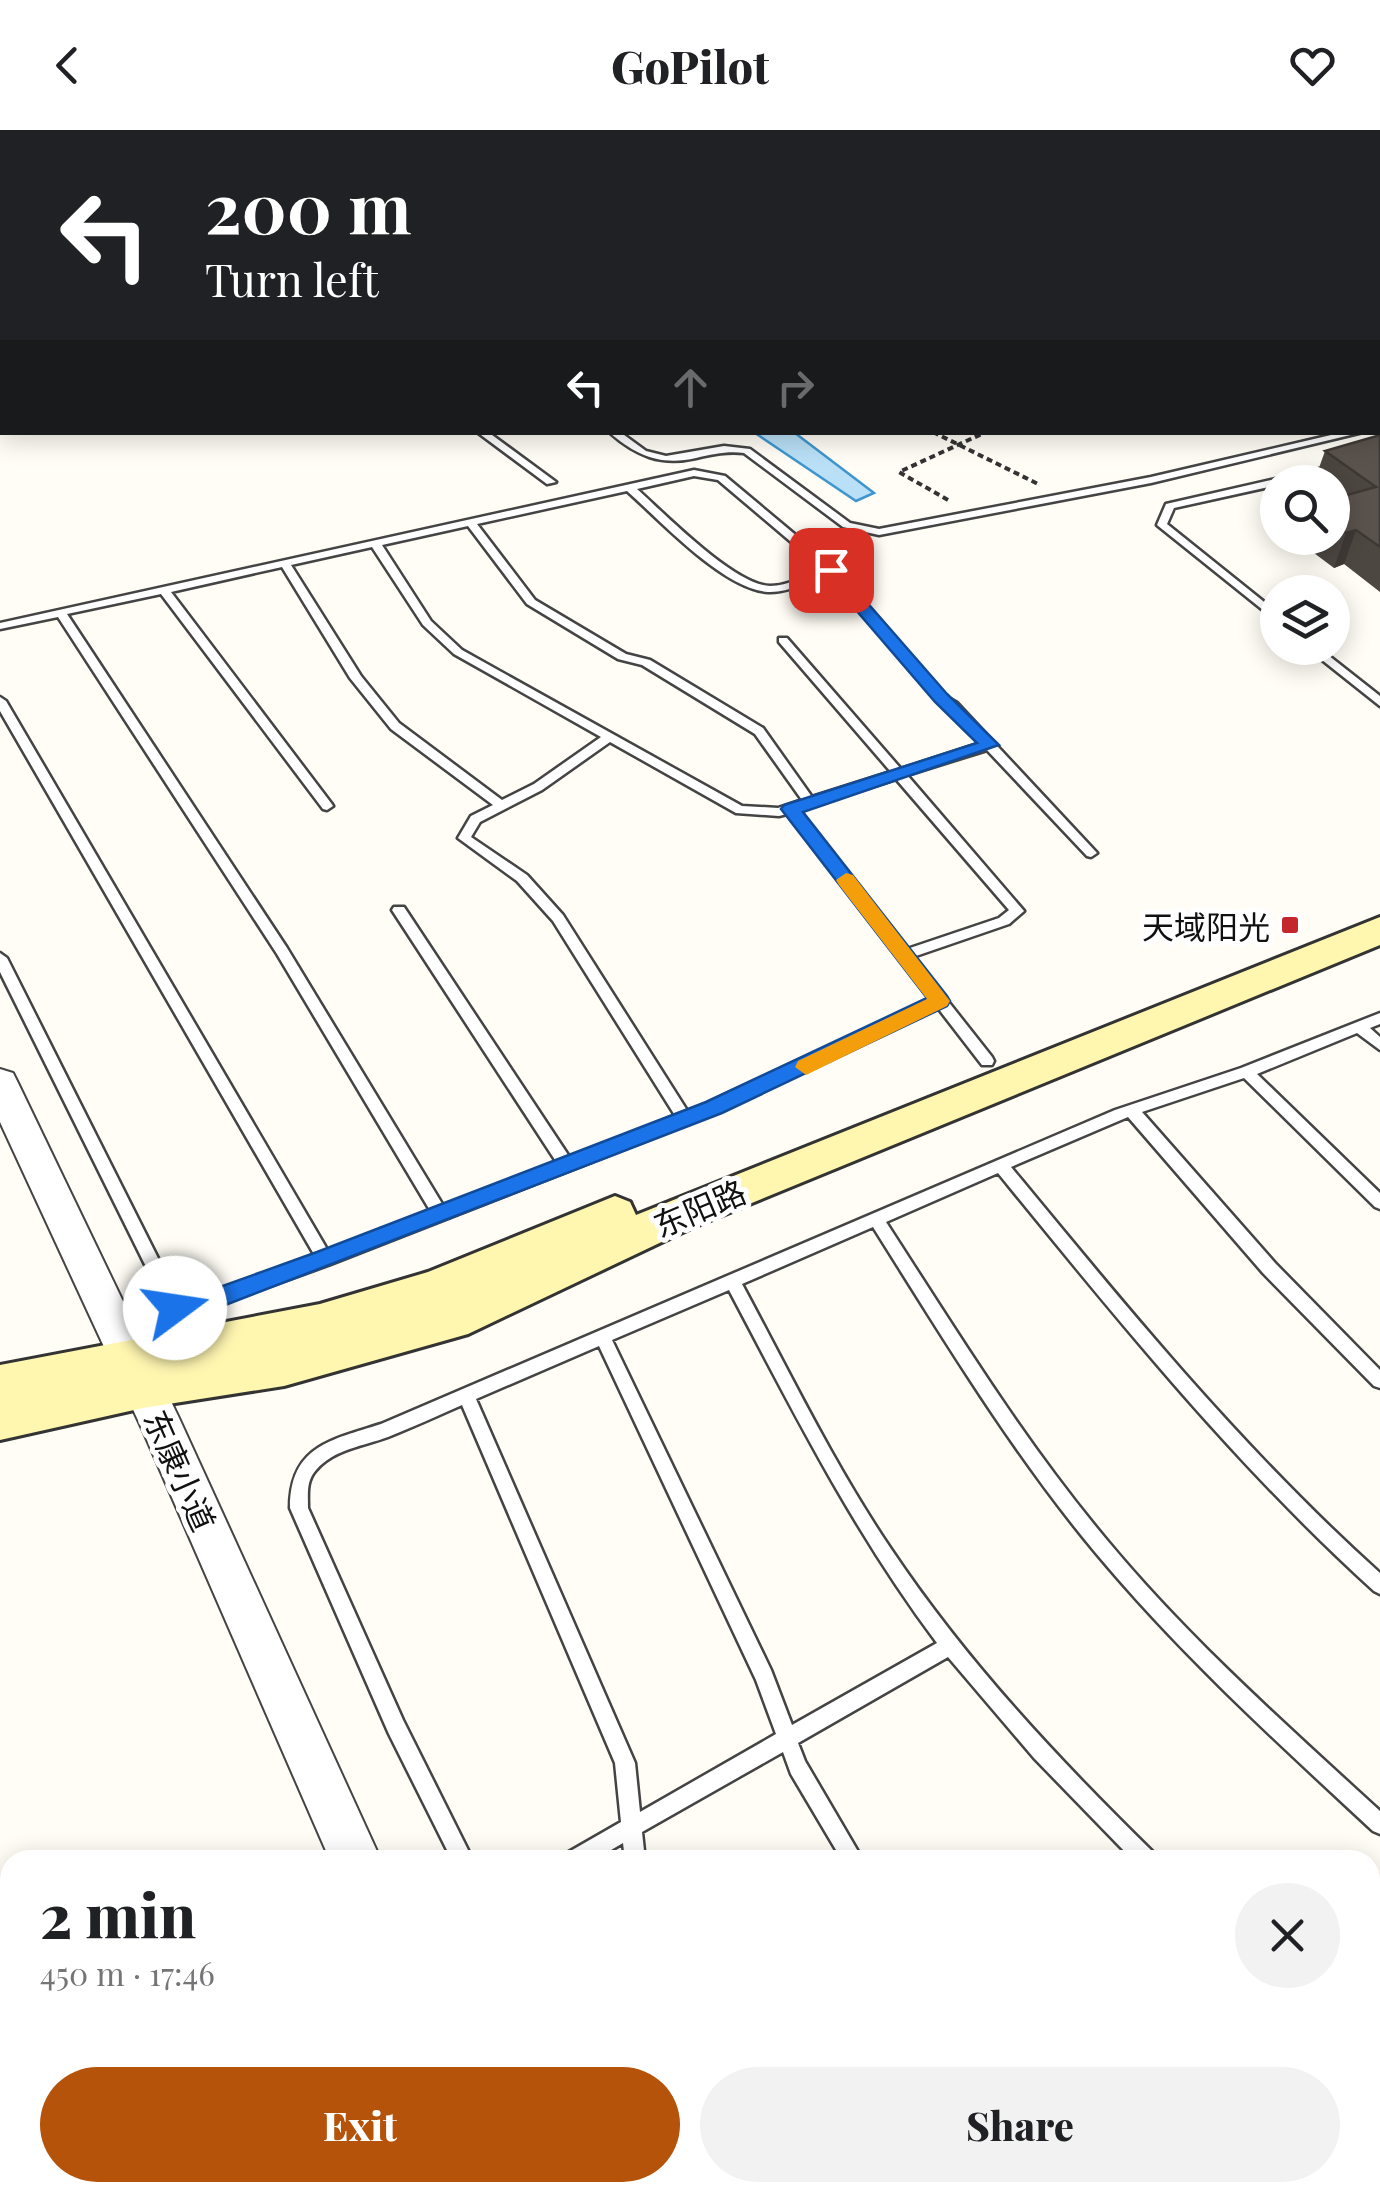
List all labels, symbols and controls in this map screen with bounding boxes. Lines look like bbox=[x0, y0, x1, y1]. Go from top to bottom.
text: GoPilot bbox=[611, 35, 769, 95]
icon: back bbox=[40, 38, 95, 93]
icon: heart bbox=[1285, 38, 1340, 93]
text: 200 m bbox=[205, 158, 412, 252]
icon: left bbox=[40, 170, 170, 300]
text: Turn left bbox=[205, 248, 379, 308]
icon: left bbox=[558, 360, 613, 415]
icon: ahead bbox=[663, 360, 718, 415]
icon: right bbox=[768, 360, 823, 415]
map controls bbox=[1260, 465, 1350, 665]
button: search bbox=[1260, 465, 1350, 555]
pin bbox=[789, 528, 874, 613]
icon: arrive bbox=[804, 543, 859, 598]
button: layers bbox=[1260, 575, 1350, 665]
place label: 天域阳光 bbox=[1142, 904, 1270, 947]
marker: 天域阳光 bbox=[1279, 914, 1301, 936]
street label: 东阳路 bbox=[646, 1168, 752, 1246]
position arrow bbox=[123, 1256, 227, 1360]
street label: 东康小道 bbox=[135, 1403, 227, 1537]
text: 2 min bbox=[40, 1873, 196, 1953]
button: close bbox=[1235, 1883, 1340, 1988]
text: 450 m · 17:46 bbox=[40, 1951, 215, 1994]
button: Exit bbox=[40, 2067, 680, 2182]
button: Share bbox=[700, 2067, 1340, 2182]

